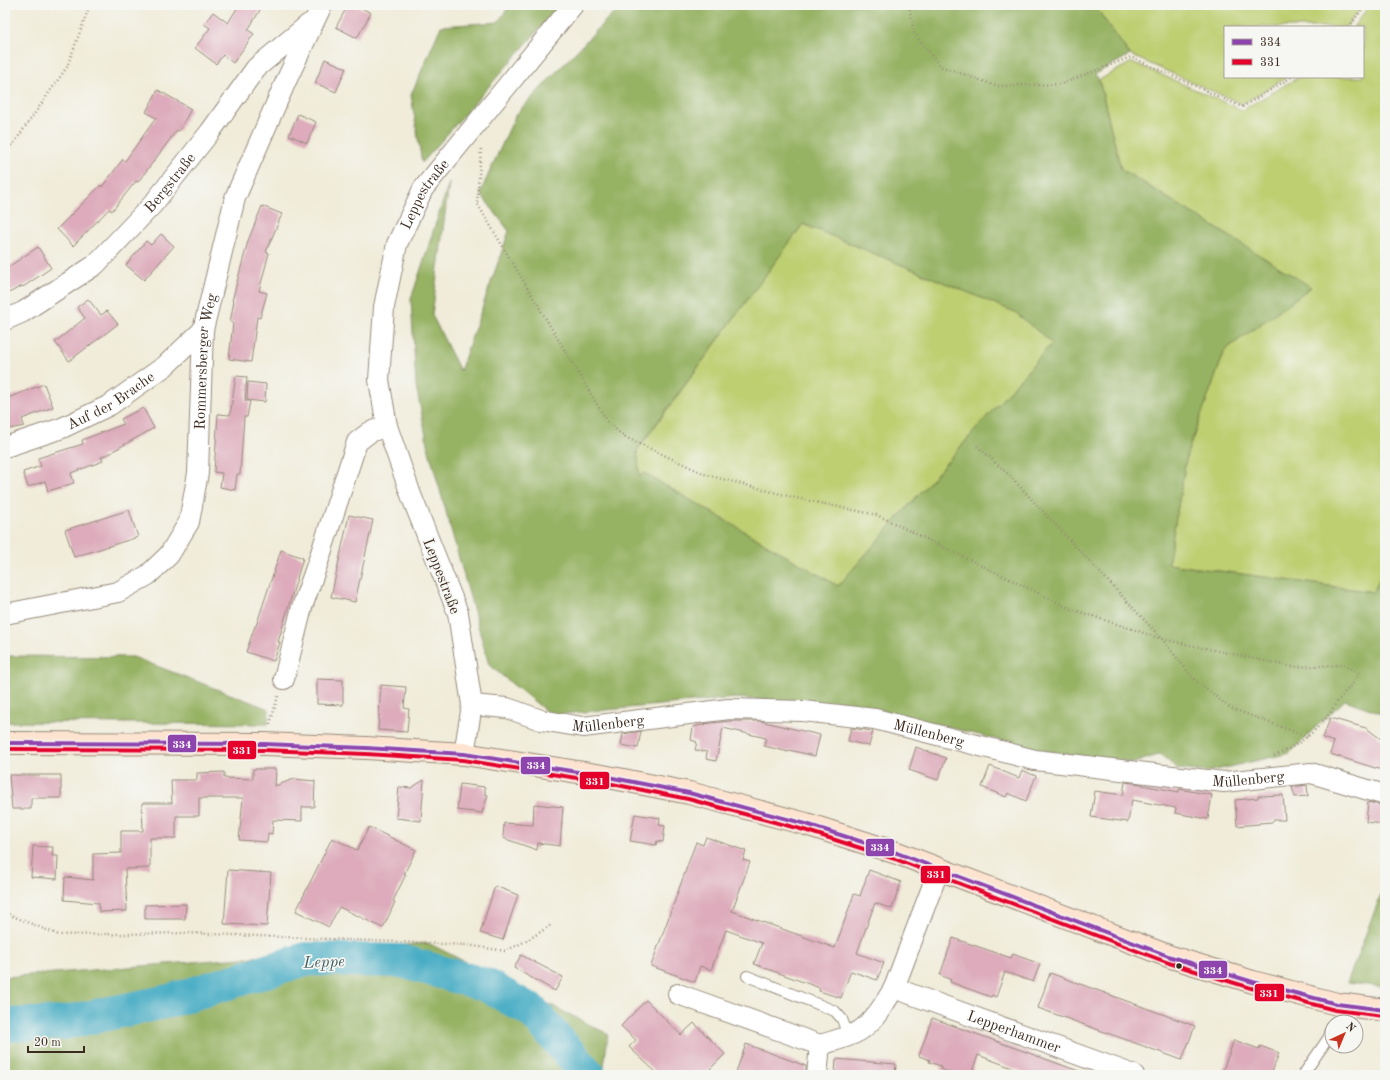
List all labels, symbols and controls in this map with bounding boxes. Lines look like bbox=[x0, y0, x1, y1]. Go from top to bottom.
legend bbox=[1224, 26, 1364, 78]
text: 334 bbox=[1260, 37, 1281, 49]
text: 331 bbox=[1260, 57, 1281, 69]
street label: Bergstraße bbox=[143, 151, 199, 217]
street label: Leppestraße bbox=[399, 157, 453, 232]
street label: Rommersberger Weg bbox=[194, 292, 221, 430]
street label: Auf der Brache bbox=[65, 370, 158, 433]
street label: Leppestraße bbox=[419, 537, 462, 616]
street label: Müllenberg bbox=[571, 714, 645, 736]
street label: Müllenberg bbox=[892, 718, 966, 751]
line badge: 334 bbox=[167, 734, 197, 753]
text: 334 bbox=[172, 740, 192, 751]
line badge: 331 bbox=[227, 740, 257, 760]
text: 331 bbox=[232, 746, 252, 757]
line badge: 334 bbox=[520, 756, 551, 775]
text: 334 bbox=[526, 761, 546, 772]
street label: Müllenberg bbox=[1211, 770, 1285, 791]
line badge: 331 bbox=[579, 771, 610, 790]
text: 331 bbox=[585, 777, 605, 788]
line badge: 334 bbox=[865, 838, 895, 857]
text: 334 bbox=[870, 843, 890, 854]
line badge: 331 bbox=[920, 865, 951, 884]
text: 331 bbox=[926, 870, 946, 881]
water label: Leppe bbox=[302, 954, 345, 972]
line badge: 334 bbox=[1198, 960, 1228, 979]
unlabelled marker bbox=[1174, 961, 1184, 971]
text: 334 bbox=[1203, 966, 1223, 977]
line badge: 331 bbox=[1254, 983, 1285, 1002]
text: 331 bbox=[1259, 989, 1279, 1000]
street label: Lepperhammer bbox=[965, 1009, 1062, 1057]
north arrow bbox=[1324, 1014, 1364, 1054]
text: N bbox=[1343, 1021, 1357, 1035]
scale bar bbox=[28, 1028, 84, 1054]
text: 20 m bbox=[34, 1037, 61, 1049]

